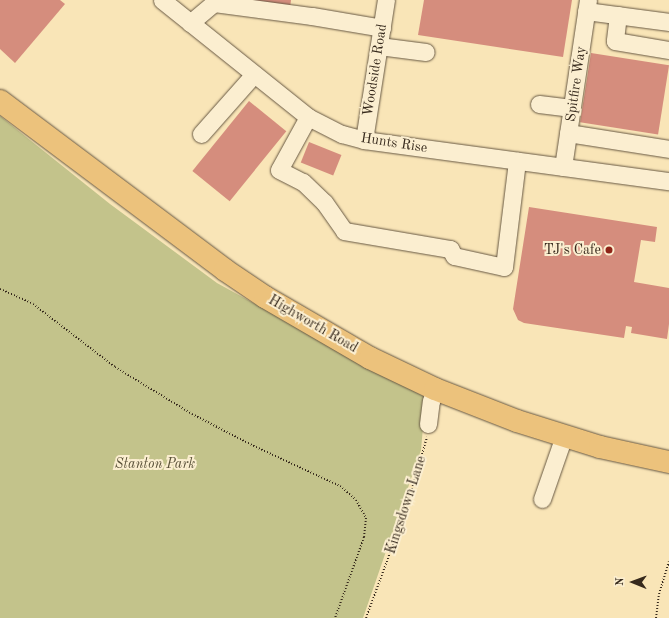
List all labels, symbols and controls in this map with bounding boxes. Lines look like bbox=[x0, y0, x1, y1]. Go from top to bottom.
street label: Woodside Road bbox=[359, 23, 391, 117]
street label: Spitfire Way bbox=[562, 45, 590, 123]
street label: Hunts Rise bbox=[359, 129, 429, 157]
place label: TJ's Cafe bbox=[544, 242, 601, 258]
marker: TJ's Cafe bbox=[604, 245, 614, 255]
street label: Highworth Road bbox=[265, 292, 361, 356]
street label: Kingsdown Lane bbox=[382, 454, 430, 556]
park label: Stanton Park bbox=[115, 456, 195, 472]
north arrow bbox=[613, 562, 653, 602]
text: N bbox=[615, 577, 626, 586]

